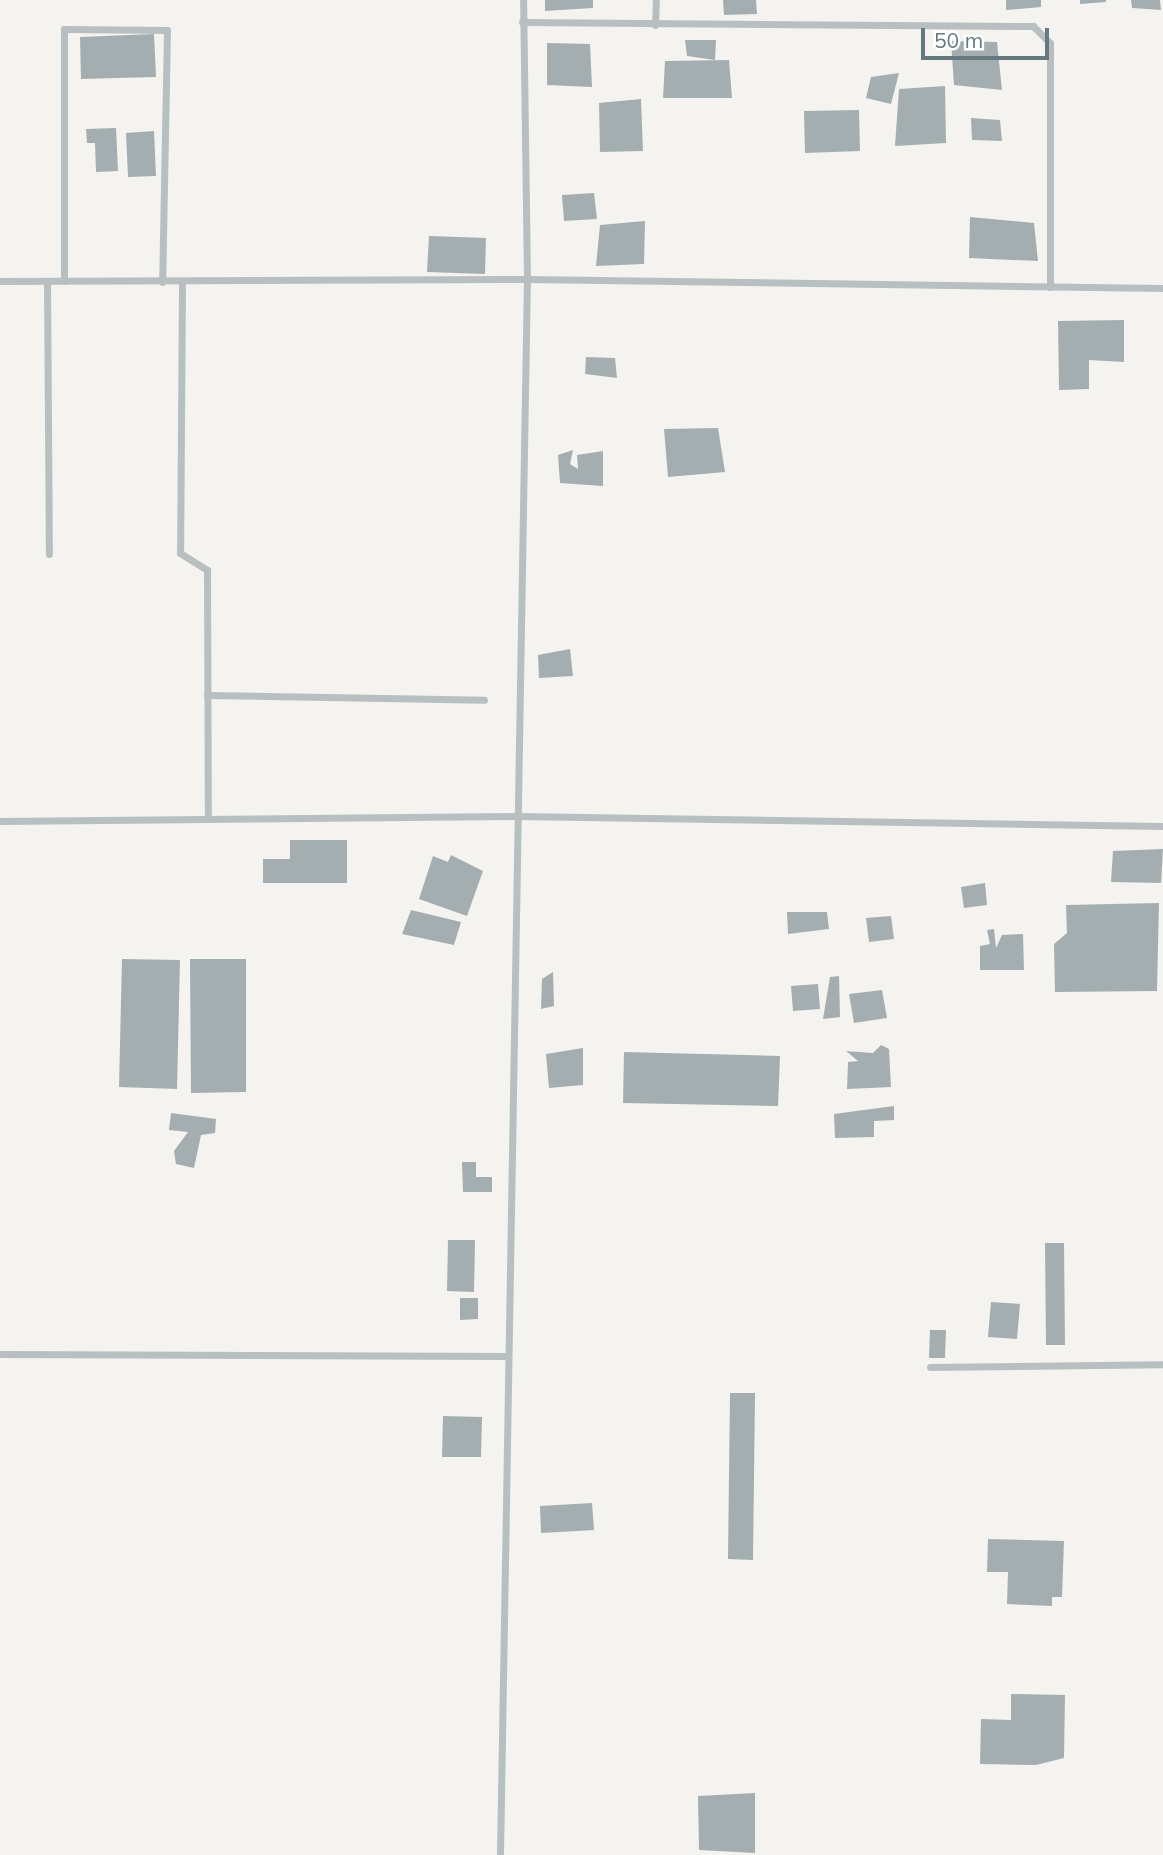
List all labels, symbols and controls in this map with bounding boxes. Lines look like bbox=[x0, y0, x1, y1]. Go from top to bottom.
scale bar bbox=[925, 14, 1053, 58]
text: 50 m bbox=[934, 27, 983, 53]

